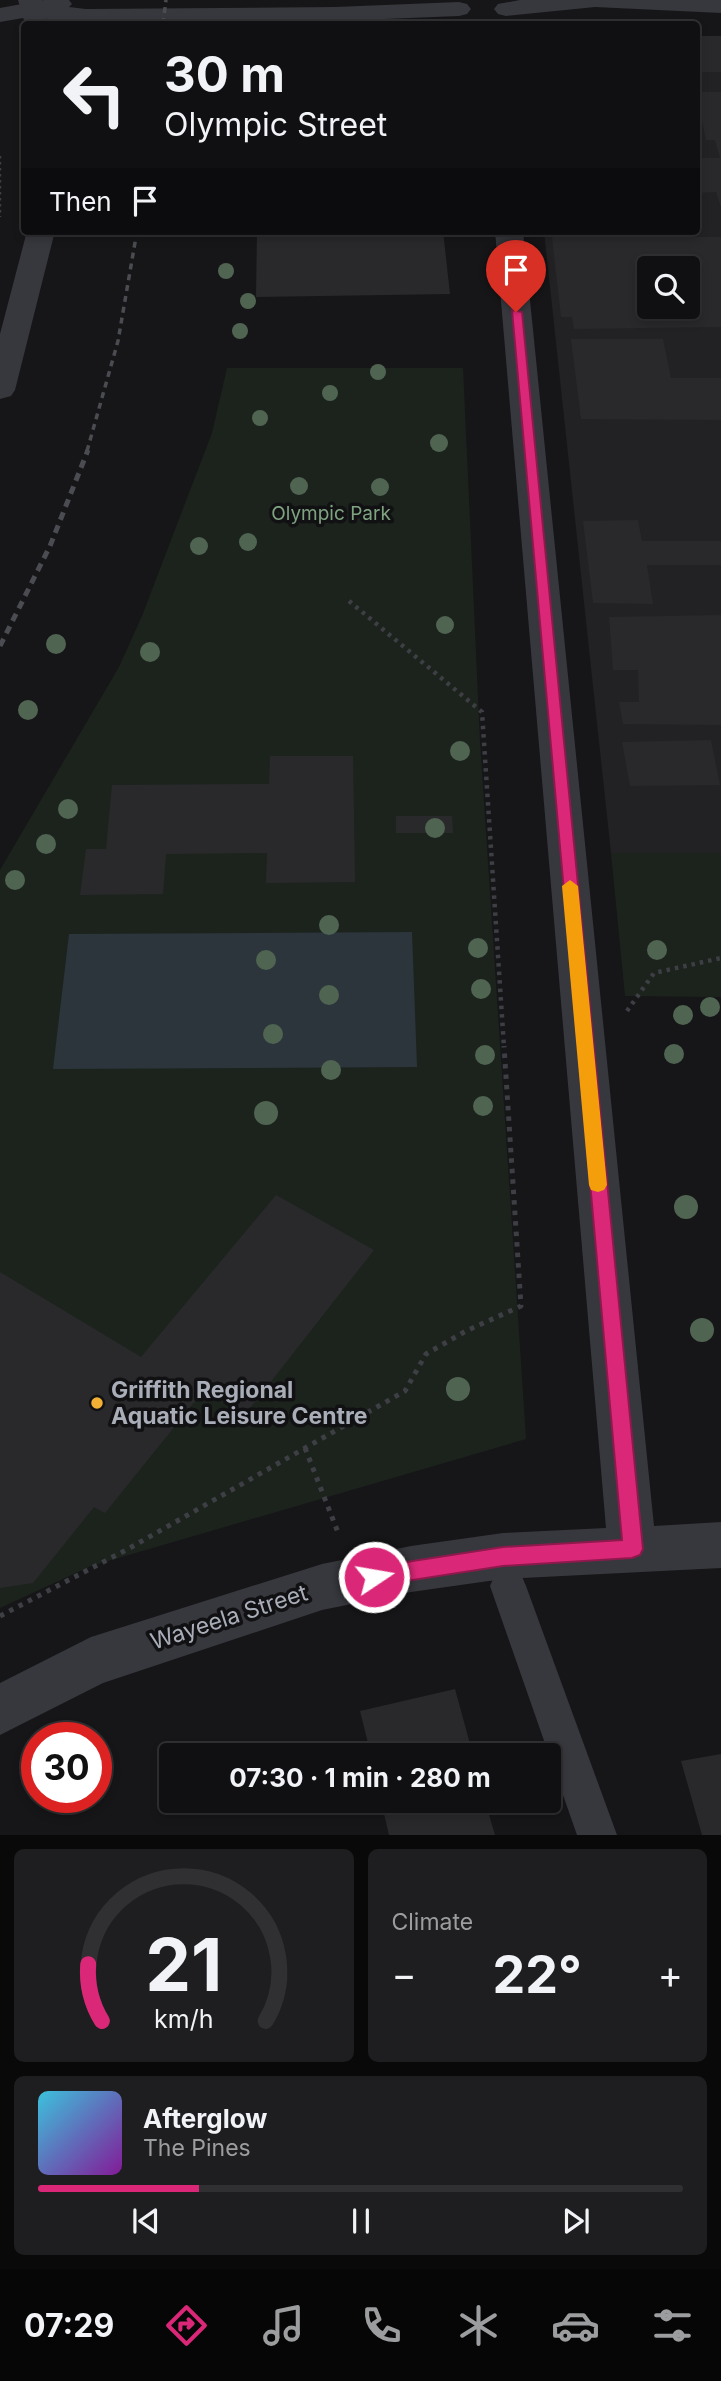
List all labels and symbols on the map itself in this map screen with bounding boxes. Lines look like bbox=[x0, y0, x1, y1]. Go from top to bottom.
pin bbox=[486, 240, 546, 312]
park label: Olympic Park bbox=[271, 502, 391, 525]
place label: Griffith Regional Aquatic Leisure Centre bbox=[111, 1376, 368, 1430]
marker: Griffith Regional Aquatic Leisure Centre bbox=[89, 1395, 105, 1411]
position arrow bbox=[337, 1540, 411, 1614]
street label: Wayeela Street bbox=[147, 1578, 311, 1656]
speed limit sign: 30 bbox=[21, 1722, 112, 1813]

